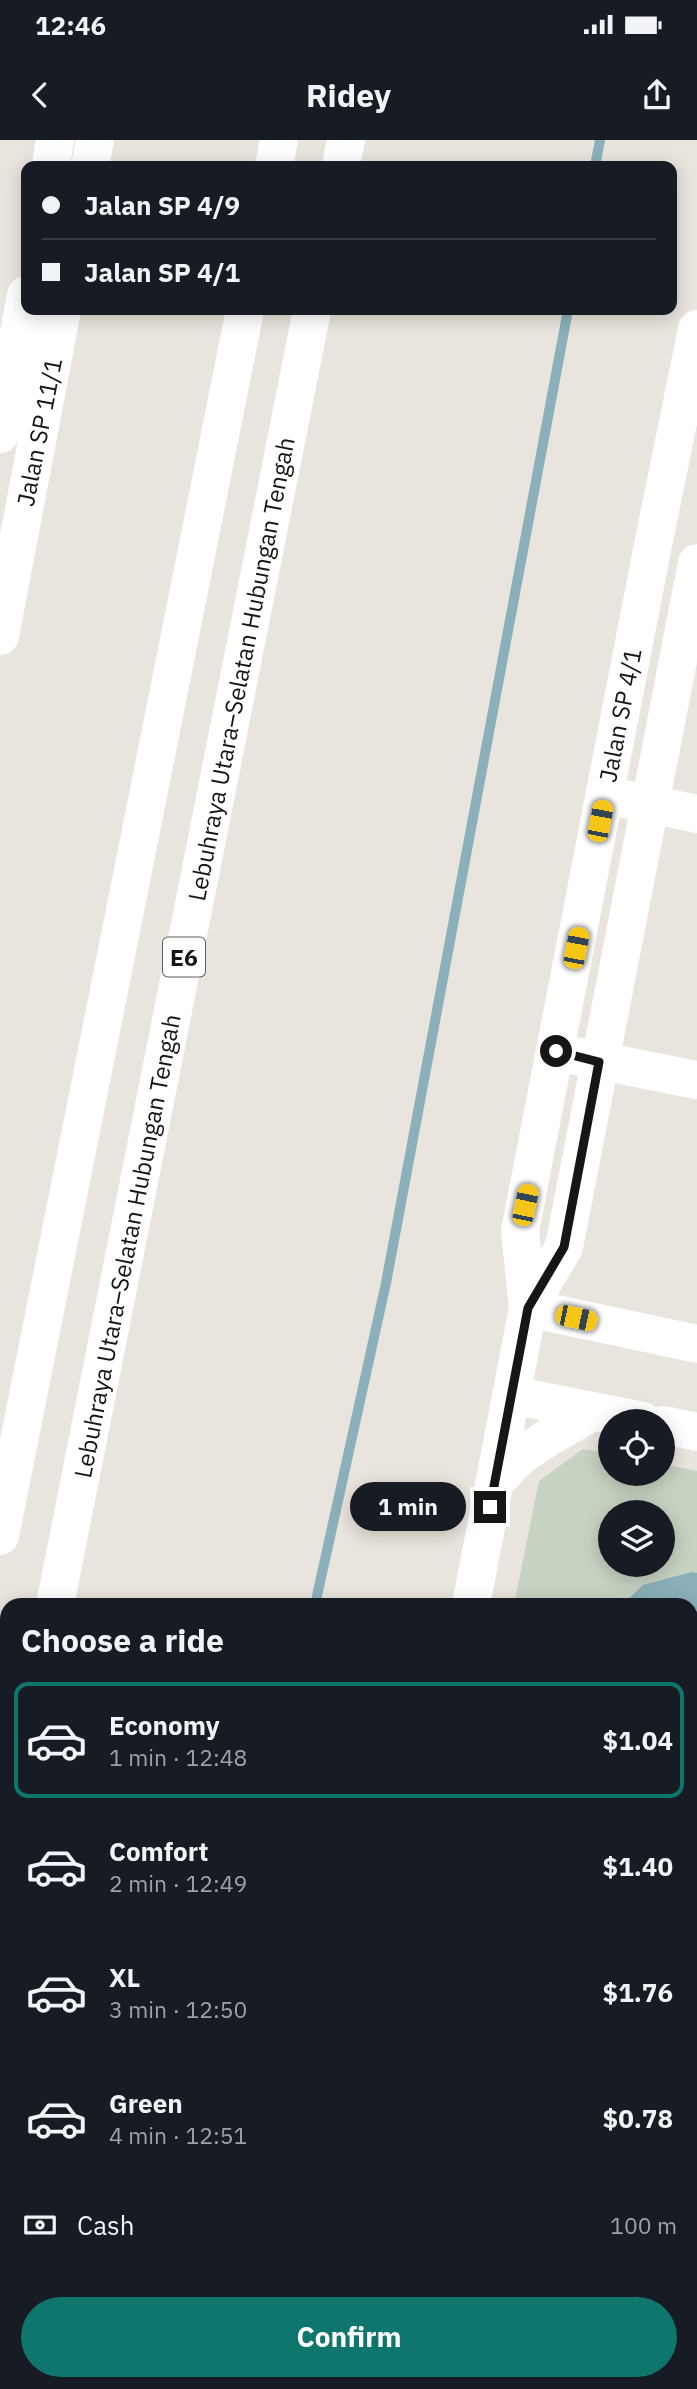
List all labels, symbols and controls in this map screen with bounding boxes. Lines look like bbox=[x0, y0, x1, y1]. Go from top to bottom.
text: 12:46 bbox=[35, 8, 106, 42]
text: Ridey bbox=[306, 74, 391, 116]
icon: back bbox=[21, 76, 59, 114]
icon: share bbox=[638, 76, 676, 114]
text: Jalan SP 4/9 bbox=[84, 188, 240, 222]
text: Jalan SP 4/1 bbox=[84, 255, 240, 289]
street label: Jalan SP 11/1 bbox=[9, 355, 69, 509]
street label: Lebuhraya Utara–Selatan Hubungan Tengah bbox=[180, 434, 302, 904]
street label: Jalan SP 4/1 bbox=[591, 645, 649, 785]
car bbox=[586, 798, 615, 844]
car bbox=[562, 925, 591, 971]
road number: E6 bbox=[163, 937, 205, 976]
street label: Lebuhraya Utara–Selatan Hubungan Tengah bbox=[66, 1011, 188, 1481]
route start bbox=[540, 1035, 572, 1067]
car bbox=[511, 1182, 540, 1228]
car bbox=[554, 1303, 599, 1333]
map controls bbox=[598, 1409, 675, 1577]
button: locate bbox=[598, 1409, 675, 1486]
callout: 1 min bbox=[350, 1482, 466, 1532]
text: 1 min bbox=[378, 1491, 438, 1521]
route end bbox=[474, 1491, 506, 1523]
button: layers bbox=[598, 1500, 675, 1577]
text: Choose a ride bbox=[21, 1619, 224, 1661]
text: Economy bbox=[109, 1708, 220, 1742]
icon: car bbox=[25, 1709, 88, 1772]
text: $1.04 bbox=[603, 1723, 673, 1757]
text: 1 min · 12:48 bbox=[109, 1742, 247, 1772]
text: Comfort bbox=[109, 1834, 208, 1868]
icon: car bbox=[25, 1835, 88, 1898]
text: $1.40 bbox=[603, 1849, 673, 1883]
text: 2 min · 12:49 bbox=[109, 1868, 247, 1898]
text: XL bbox=[109, 1960, 140, 1994]
icon: car bbox=[25, 1961, 88, 2024]
text: $1.76 bbox=[603, 1975, 673, 2009]
text: 3 min · 12:50 bbox=[109, 1994, 247, 2024]
text: Green bbox=[109, 2086, 183, 2120]
icon: car bbox=[25, 2087, 88, 2150]
text: $0.78 bbox=[603, 2101, 673, 2135]
text: 4 min · 12:51 bbox=[109, 2120, 247, 2150]
icon: cash bbox=[21, 2206, 59, 2244]
text: Cash bbox=[77, 2208, 134, 2242]
text: 100 m bbox=[610, 2210, 677, 2240]
button: Confirm bbox=[21, 2297, 677, 2377]

